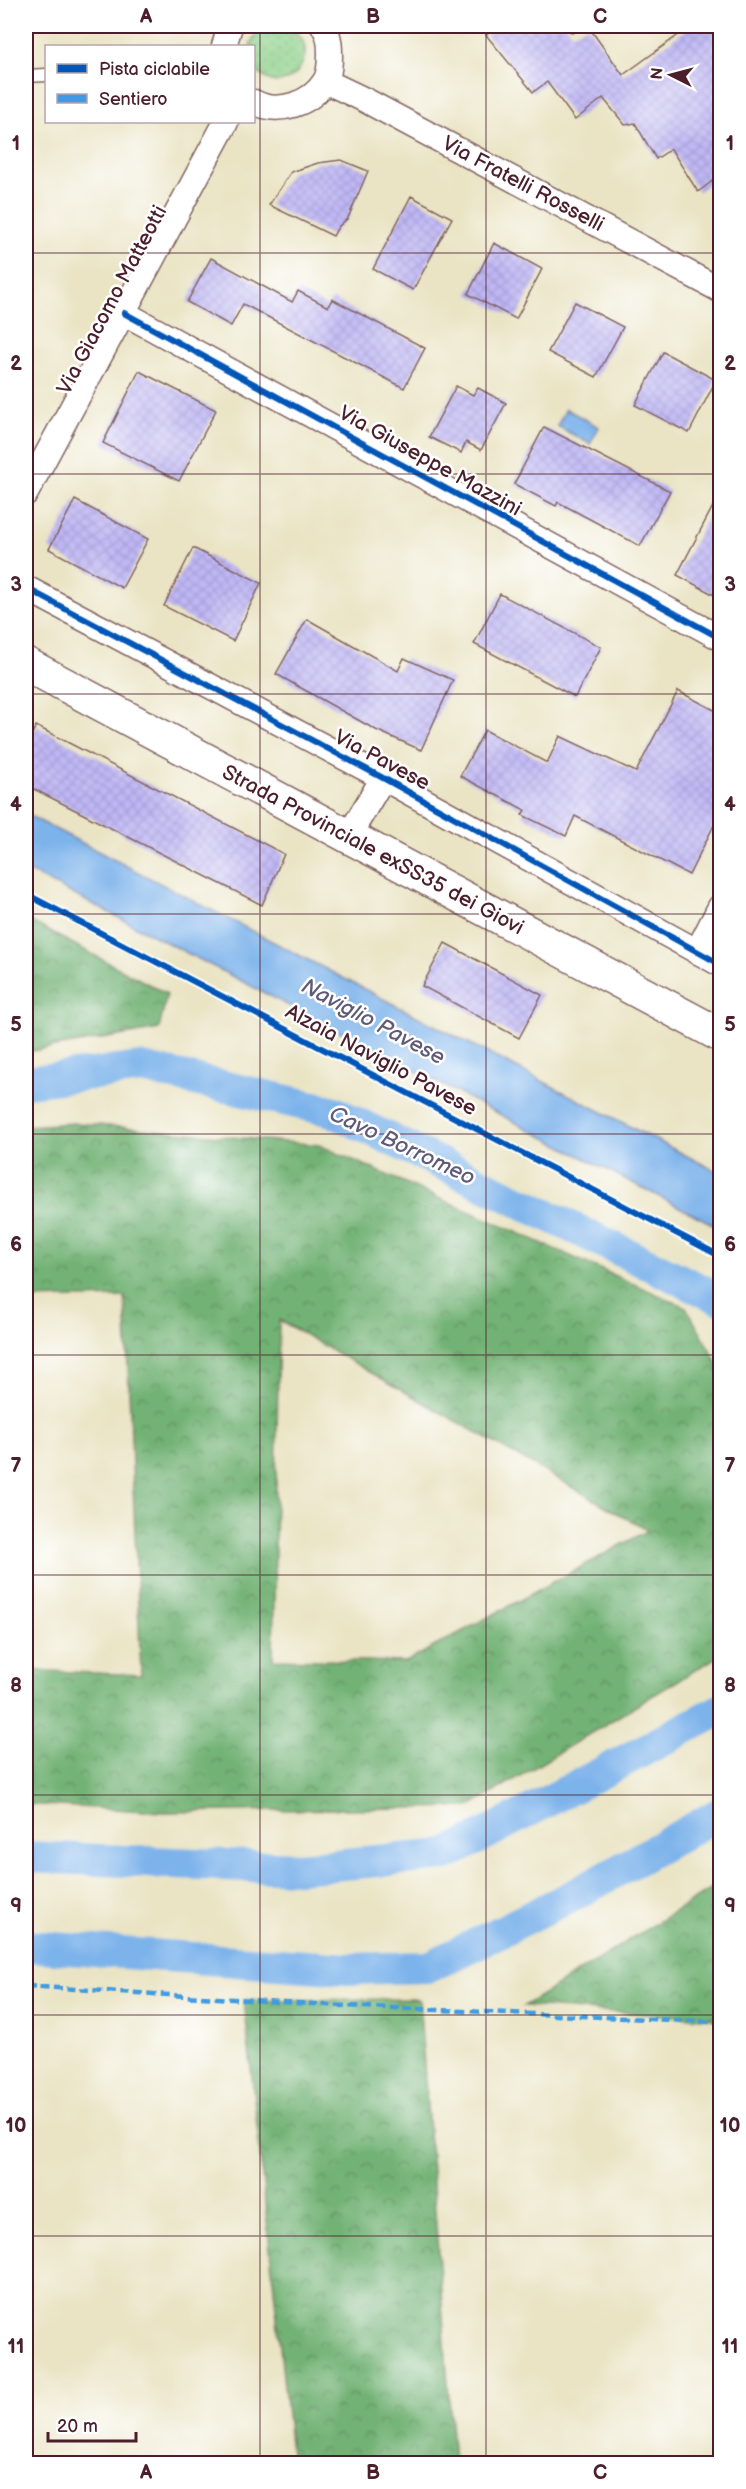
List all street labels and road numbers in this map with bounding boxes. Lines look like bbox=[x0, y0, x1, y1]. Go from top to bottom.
street label: Via Fratelli Rosselli bbox=[438, 131, 608, 237]
street label: Via Giacomo Matteotti bbox=[52, 201, 172, 399]
street label: Via Giuseppe Mazzini bbox=[334, 400, 526, 522]
street label: Via Pavese bbox=[330, 724, 434, 796]
street label: Strada Provinciale exSS35 dei Giovi bbox=[218, 760, 528, 940]
street label: Alzaia Naviglio Pavese bbox=[281, 999, 481, 1121]

